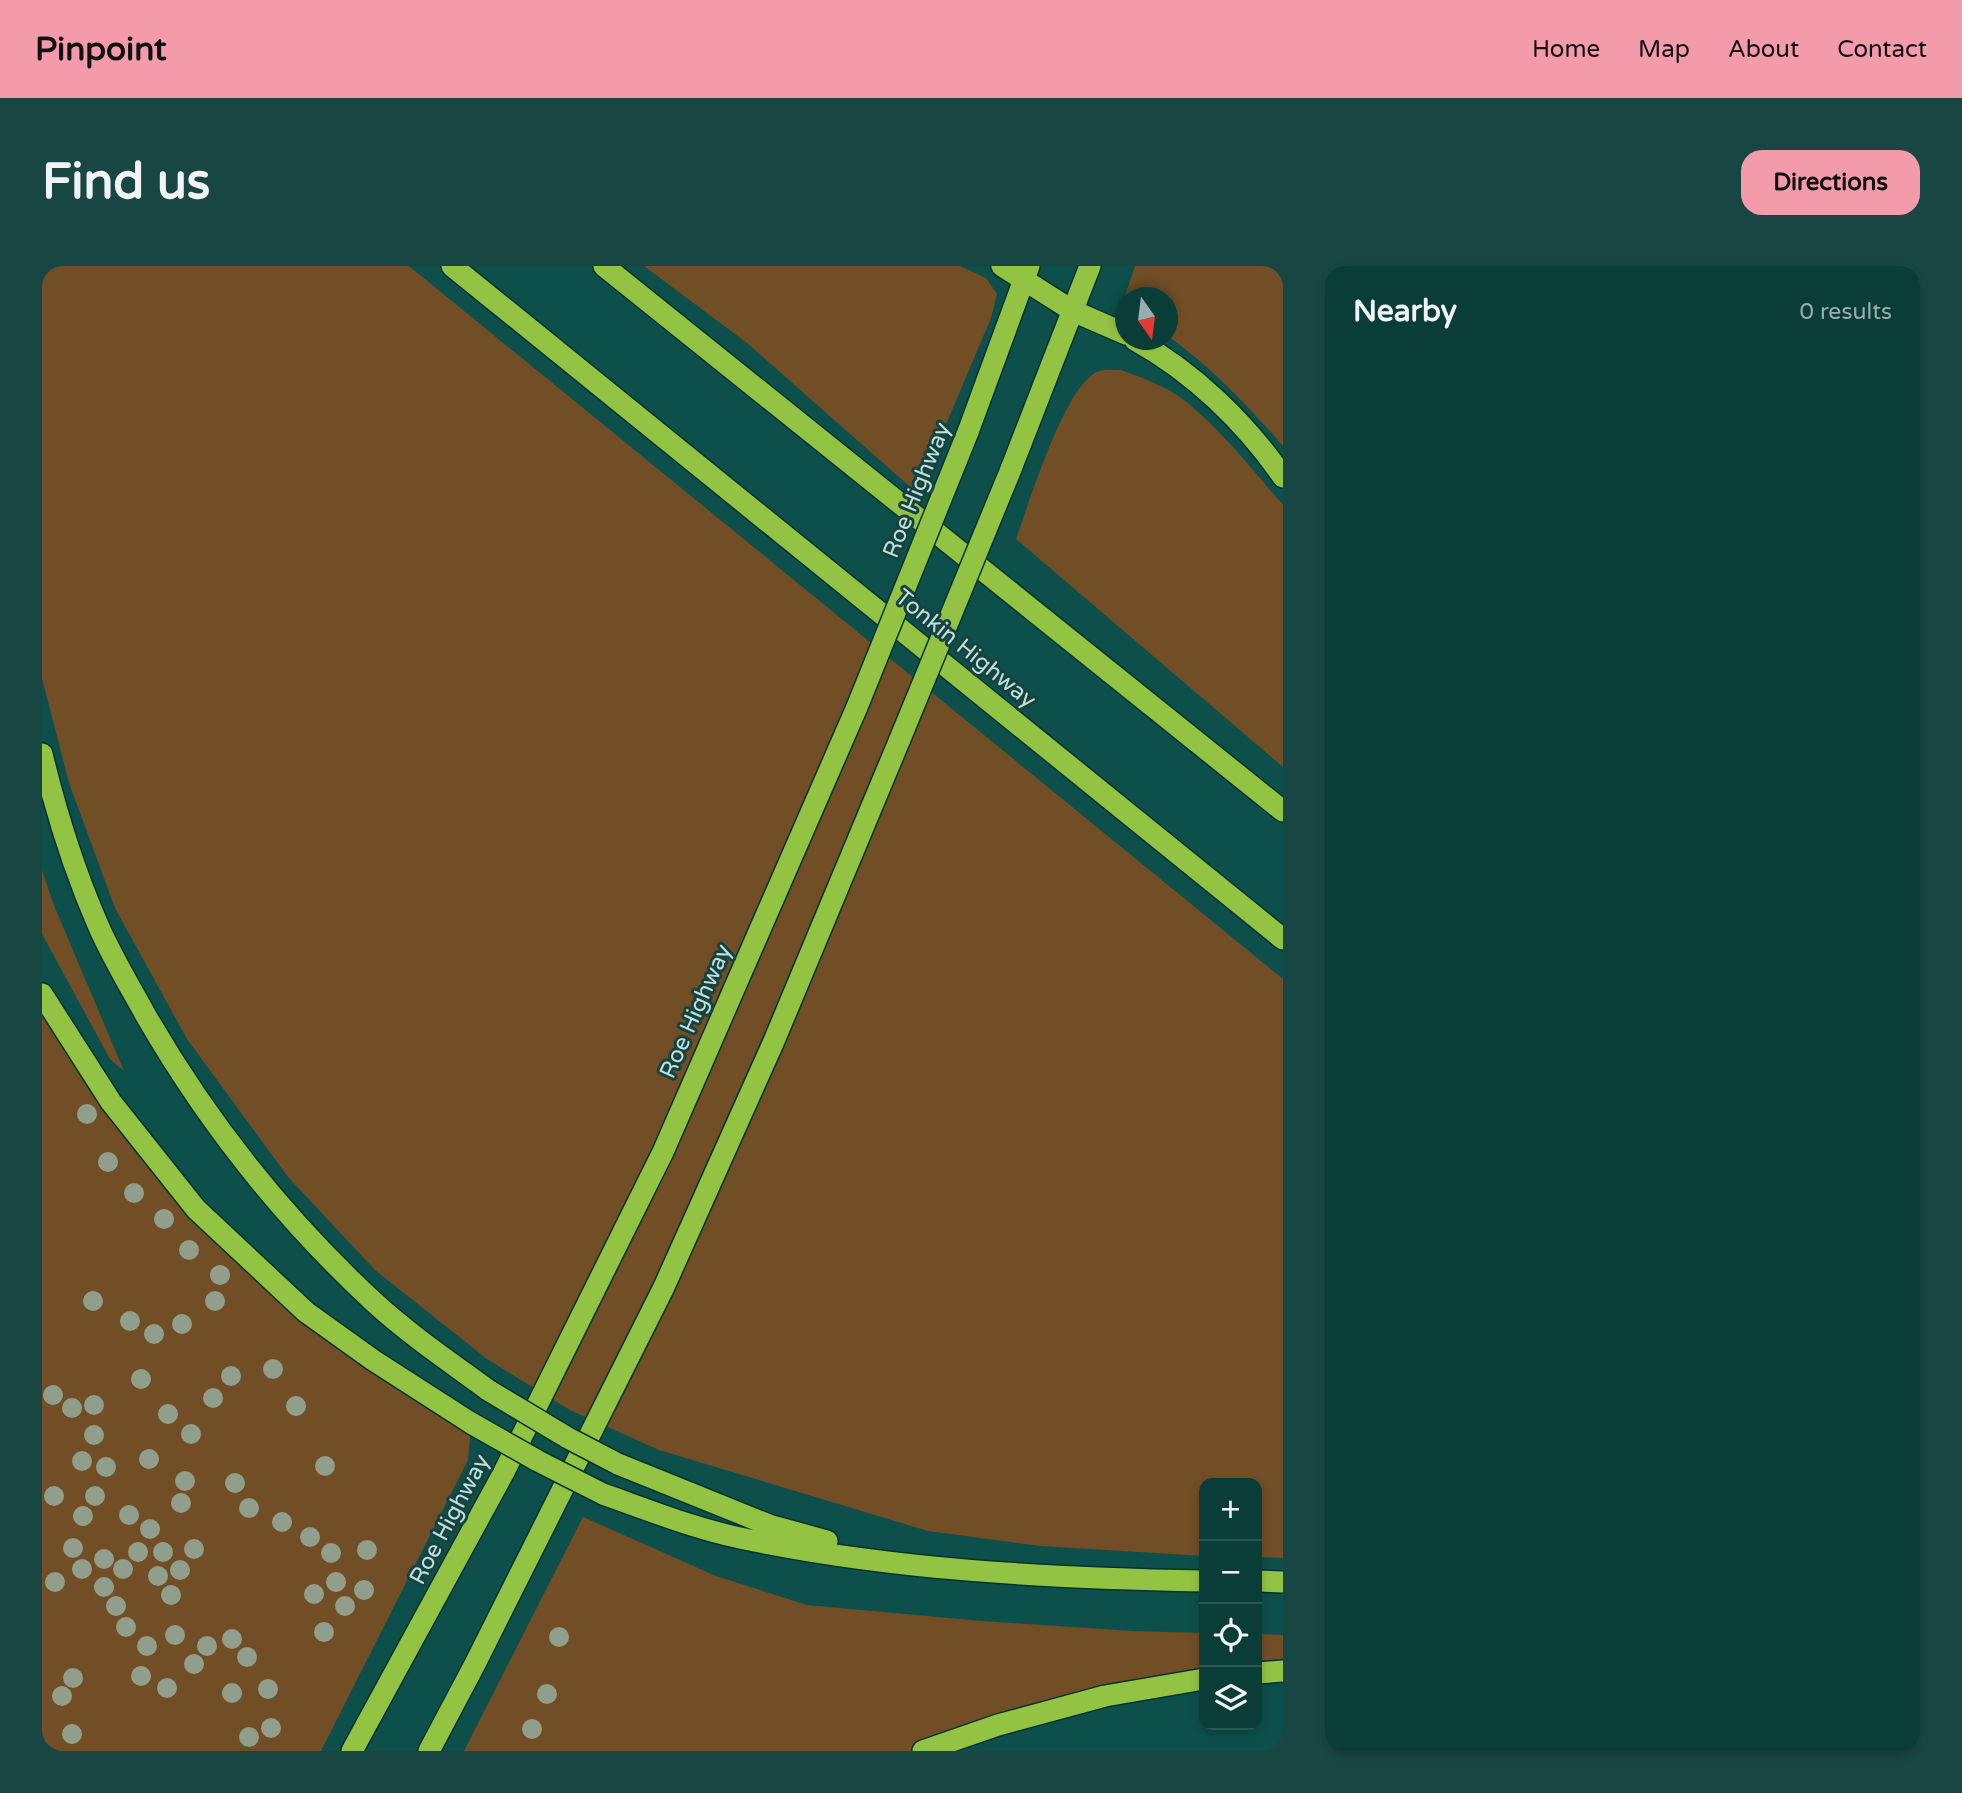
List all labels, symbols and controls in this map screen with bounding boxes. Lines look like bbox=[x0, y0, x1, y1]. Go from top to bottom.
text: Pinpoint bbox=[35, 30, 167, 69]
text: Home bbox=[1532, 35, 1600, 64]
text: Map bbox=[1638, 35, 1690, 64]
text: About bbox=[1728, 35, 1799, 64]
text: Contact bbox=[1837, 35, 1927, 64]
button: Directions bbox=[1741, 150, 1920, 215]
text: Find us bbox=[42, 153, 210, 212]
north arrow bbox=[1115, 287, 1178, 350]
text: Nearby bbox=[1353, 293, 1457, 330]
text: 0 results bbox=[1799, 298, 1892, 326]
street label: Roe Highway bbox=[877, 419, 957, 562]
street label: Tonkin Highway bbox=[889, 583, 1041, 714]
street label: Roe Highway bbox=[654, 940, 738, 1083]
street label: Roe Highway bbox=[404, 1449, 496, 1589]
map controls bbox=[1199, 1478, 1262, 1730]
button: + bbox=[1199, 1478, 1262, 1541]
button: − bbox=[1199, 1541, 1262, 1604]
button: locate bbox=[1199, 1604, 1262, 1667]
button: layers bbox=[1199, 1667, 1262, 1730]

